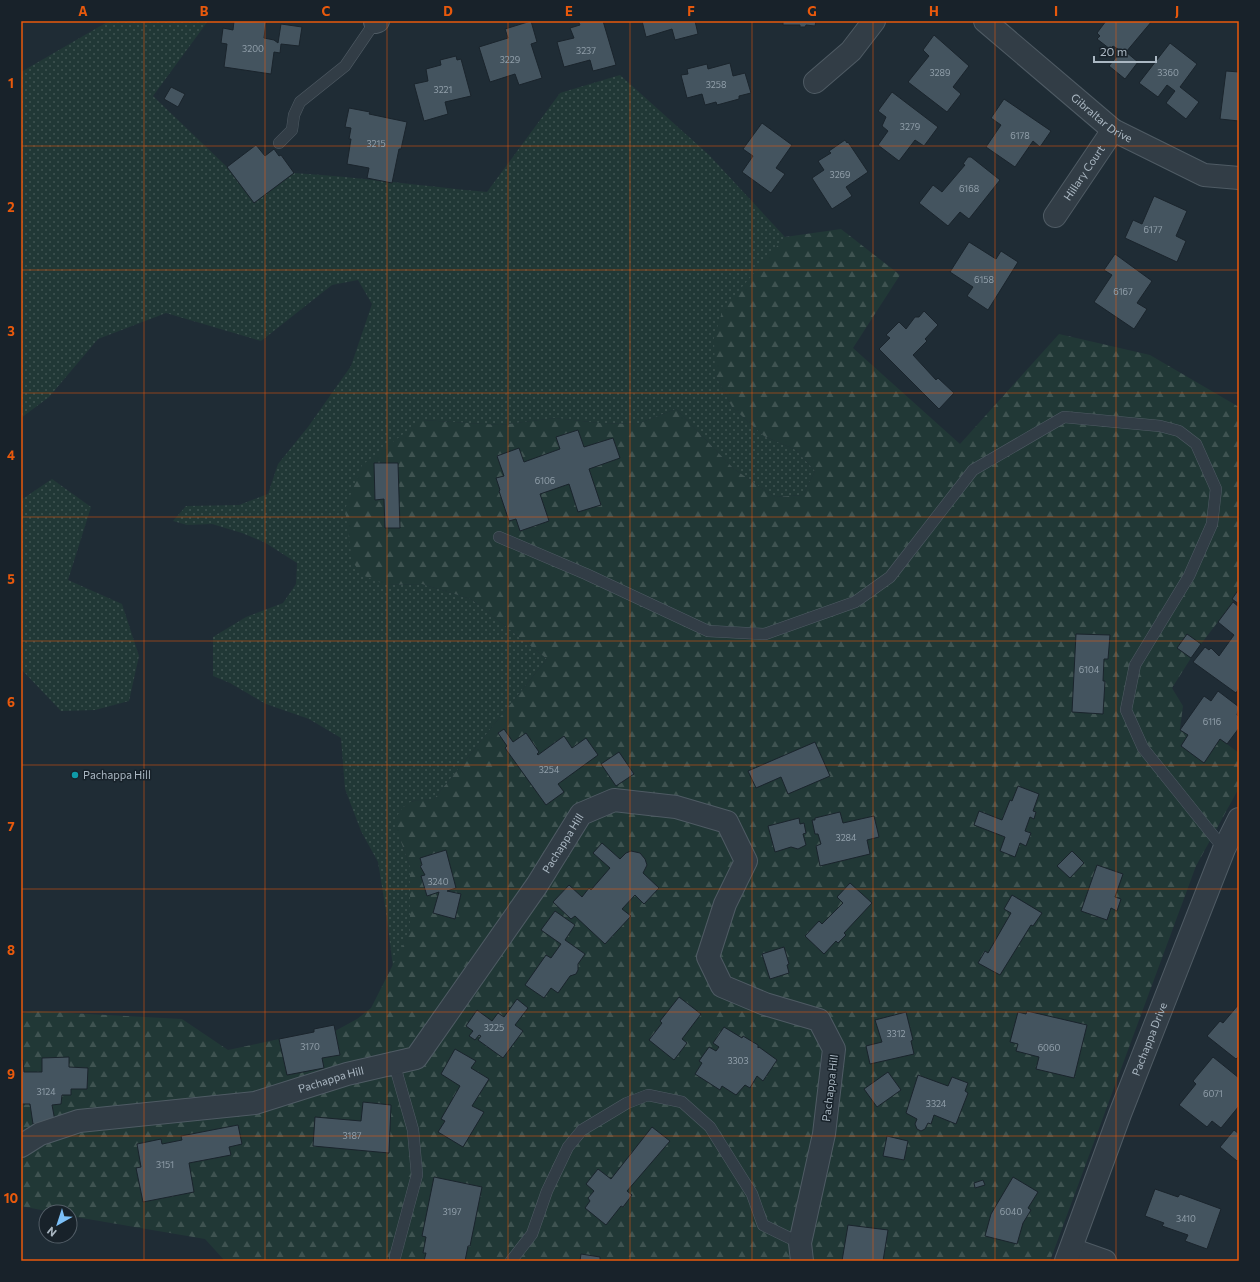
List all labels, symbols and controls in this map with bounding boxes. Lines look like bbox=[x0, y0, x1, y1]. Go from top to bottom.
text: A bbox=[78, 3, 88, 19]
text: B bbox=[200, 3, 209, 19]
text: C bbox=[322, 3, 331, 19]
text: D bbox=[443, 3, 453, 19]
text: E bbox=[565, 3, 573, 19]
text: F bbox=[687, 3, 695, 19]
text: G bbox=[807, 3, 817, 19]
text: H bbox=[929, 3, 939, 19]
text: I bbox=[1054, 3, 1058, 19]
text: J bbox=[1175, 3, 1179, 19]
scale bar bbox=[1094, 38, 1156, 64]
house number: 3200 bbox=[242, 43, 264, 54]
text: 20 m bbox=[1100, 44, 1127, 58]
house number: 3237 bbox=[576, 45, 596, 56]
house number: 3229 bbox=[500, 54, 520, 65]
house number: 3289 bbox=[929, 67, 951, 78]
house number: 3360 bbox=[1157, 67, 1179, 78]
text: 1 bbox=[8, 75, 14, 91]
house number: 3258 bbox=[706, 79, 726, 90]
house number: 3221 bbox=[434, 84, 452, 95]
street label: Gibraltar Drive bbox=[1069, 90, 1135, 145]
house number: 3279 bbox=[900, 121, 920, 132]
house number: 6178 bbox=[1010, 130, 1030, 141]
house number: 3215 bbox=[366, 138, 386, 149]
street label: Hillary Court bbox=[1060, 142, 1107, 203]
house number: 3269 bbox=[830, 169, 850, 180]
house number: 6168 bbox=[959, 183, 979, 194]
text: 2 bbox=[7, 199, 15, 215]
house number: 6177 bbox=[1144, 224, 1163, 235]
house number: 6158 bbox=[974, 274, 994, 285]
house number: 6167 bbox=[1113, 286, 1133, 297]
text: 3 bbox=[7, 323, 15, 339]
text: 4 bbox=[7, 447, 15, 463]
house number: 6106 bbox=[535, 475, 555, 486]
text: 5 bbox=[7, 571, 15, 587]
house number: 6104 bbox=[1079, 664, 1100, 675]
text: 6 bbox=[7, 694, 15, 710]
house number: 6116 bbox=[1203, 716, 1221, 727]
house number: 3254 bbox=[539, 764, 560, 775]
place label: Pachappa Hill bbox=[83, 768, 151, 781]
marker: Pachappa Hill bbox=[70, 770, 80, 780]
street label: Pachappa Hill bbox=[539, 811, 586, 875]
text: 7 bbox=[7, 818, 15, 834]
house number: 3284 bbox=[836, 832, 857, 843]
house number: 3240 bbox=[427, 876, 449, 887]
text: 8 bbox=[7, 942, 15, 958]
street label: Pachappa Drive bbox=[1129, 1000, 1169, 1078]
house number: 3225 bbox=[484, 1022, 504, 1033]
house number: 3312 bbox=[886, 1028, 906, 1039]
house number: 3170 bbox=[300, 1041, 320, 1052]
house number: 6060 bbox=[1038, 1042, 1060, 1053]
street label: Pachappa Hill bbox=[819, 1054, 840, 1122]
house number: 3303 bbox=[727, 1055, 749, 1066]
street label: Pachappa Hill bbox=[296, 1063, 365, 1095]
text: 9 bbox=[7, 1066, 15, 1082]
house number: 3124 bbox=[36, 1086, 56, 1097]
house number: 6071 bbox=[1203, 1088, 1223, 1099]
house number: 3324 bbox=[926, 1098, 947, 1109]
house number: 3187 bbox=[342, 1130, 362, 1141]
house number: 3151 bbox=[156, 1159, 174, 1170]
text: 10 bbox=[4, 1190, 19, 1206]
north arrow bbox=[38, 1204, 78, 1244]
house number: 3197 bbox=[442, 1206, 462, 1217]
house number: 6040 bbox=[1000, 1206, 1022, 1217]
house number: 3410 bbox=[1176, 1213, 1196, 1224]
text: N bbox=[44, 1225, 59, 1240]

